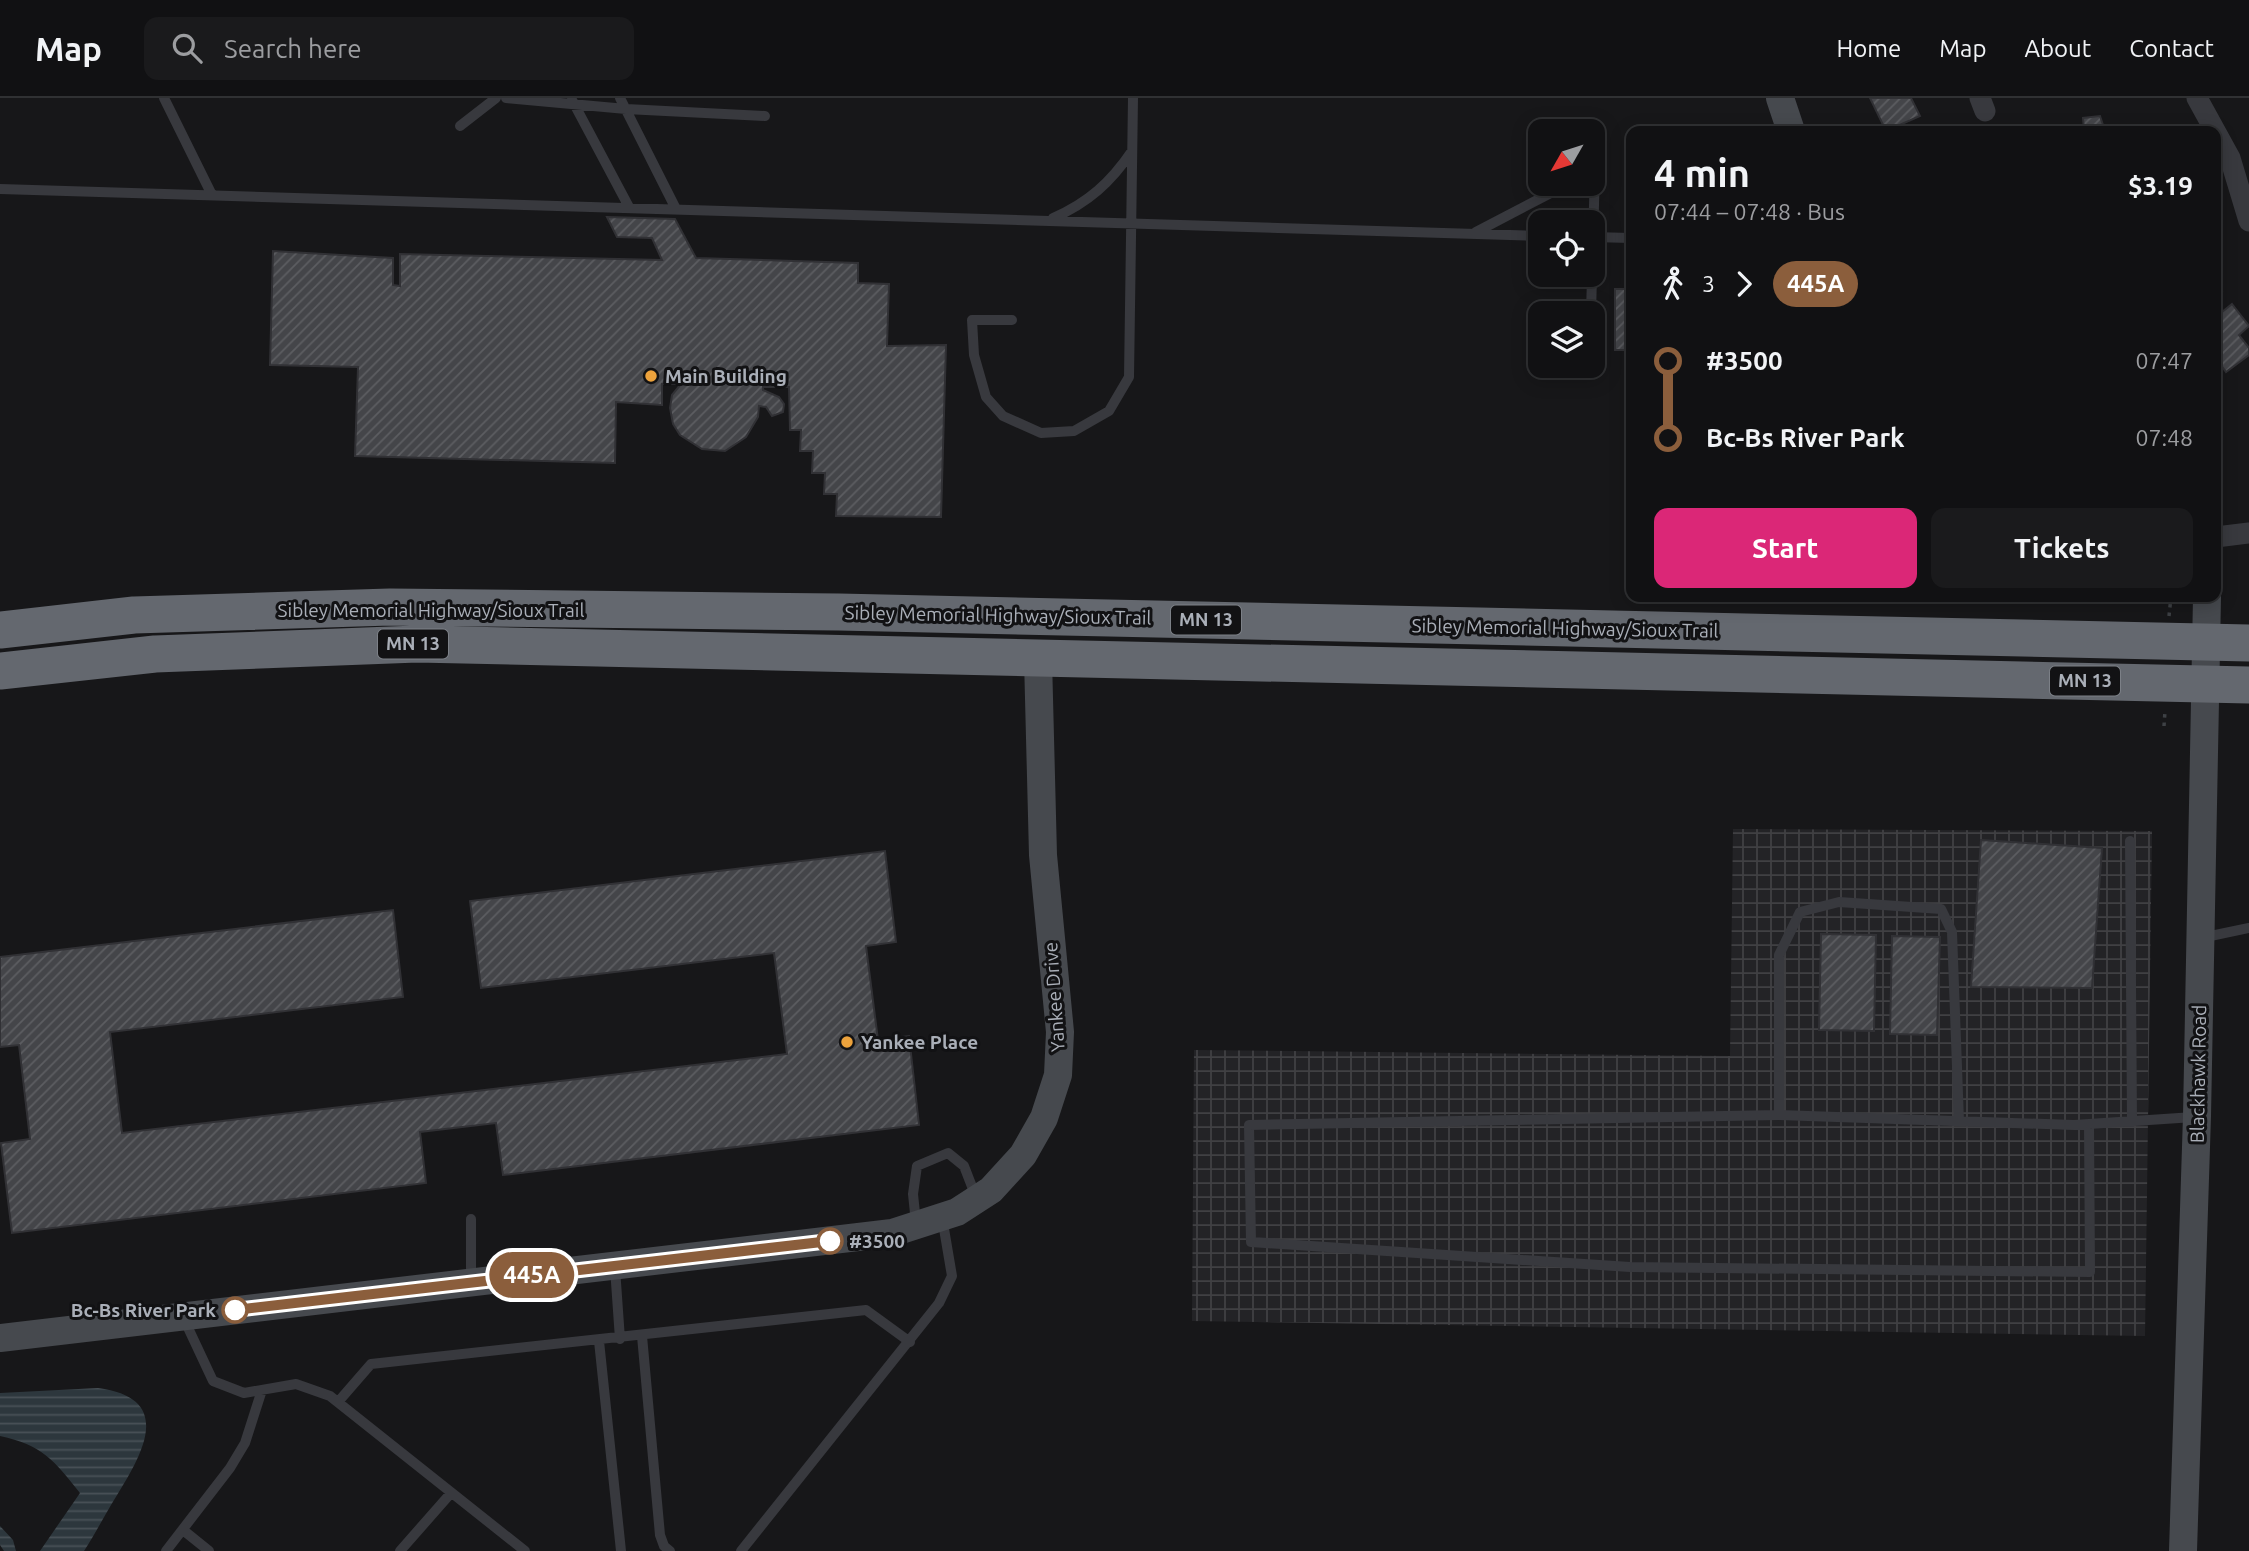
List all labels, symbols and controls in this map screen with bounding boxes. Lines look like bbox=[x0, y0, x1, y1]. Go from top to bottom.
search box bbox=[144, 17, 634, 80]
icon: search bbox=[168, 29, 206, 67]
text: Map bbox=[35, 30, 102, 67]
text: Search here bbox=[224, 34, 362, 63]
text: Home bbox=[1836, 35, 1901, 62]
text: Map bbox=[1939, 35, 1986, 62]
text: About bbox=[2024, 35, 2091, 62]
text: Contact bbox=[2129, 35, 2214, 62]
north arrow bbox=[1528, 119, 1605, 196]
map controls bbox=[1528, 119, 1605, 378]
text: 4 min bbox=[1654, 152, 1750, 194]
text: $3.19 bbox=[2128, 171, 2193, 200]
text: 07:44 – 07:48 · Bus bbox=[1654, 199, 1845, 224]
button: locate bbox=[1528, 210, 1605, 287]
icon: walk bbox=[1654, 265, 1692, 303]
icon: forward bbox=[1725, 265, 1763, 303]
text: 445A bbox=[1787, 270, 1844, 297]
text: 3 bbox=[1702, 271, 1715, 296]
button: layers bbox=[1528, 301, 1605, 378]
text: #3500 bbox=[1706, 346, 1783, 375]
text: 07:47 bbox=[2135, 348, 2193, 373]
place label: Main Building bbox=[665, 365, 787, 387]
marker: Main Building bbox=[643, 368, 659, 384]
text: Bc-Bs River Park bbox=[1706, 423, 1905, 452]
text: 07:48 bbox=[2135, 425, 2193, 450]
button: Start bbox=[1654, 508, 1917, 588]
button: Tickets bbox=[1931, 508, 2193, 588]
street label: Sibley Memorial Highway/Sioux Trail bbox=[278, 599, 584, 621]
street label: Sibley Memorial Highway/Sioux Trail bbox=[844, 601, 1152, 629]
road number: MN 13 bbox=[1171, 606, 1241, 634]
street label: Sibley Memorial Highway/Sioux Trail bbox=[1411, 614, 1719, 642]
road number: MN 13 bbox=[378, 630, 448, 658]
road number: MN 13 bbox=[2050, 666, 2120, 696]
street label: Yankee Drive bbox=[1039, 941, 1069, 1053]
street label: Blackhawk Road bbox=[2186, 1005, 2210, 1143]
place label: Yankee Place bbox=[861, 1031, 978, 1053]
marker: Yankee Place bbox=[839, 1034, 855, 1050]
marker: #3500 bbox=[817, 1228, 843, 1254]
place label: #3500 bbox=[849, 1230, 905, 1252]
line badge: 445A bbox=[483, 1252, 581, 1298]
text: 445A bbox=[503, 1261, 561, 1288]
marker: Bc-Bs River Park bbox=[222, 1297, 248, 1323]
place label: Bc-Bs River Park bbox=[71, 1299, 216, 1321]

